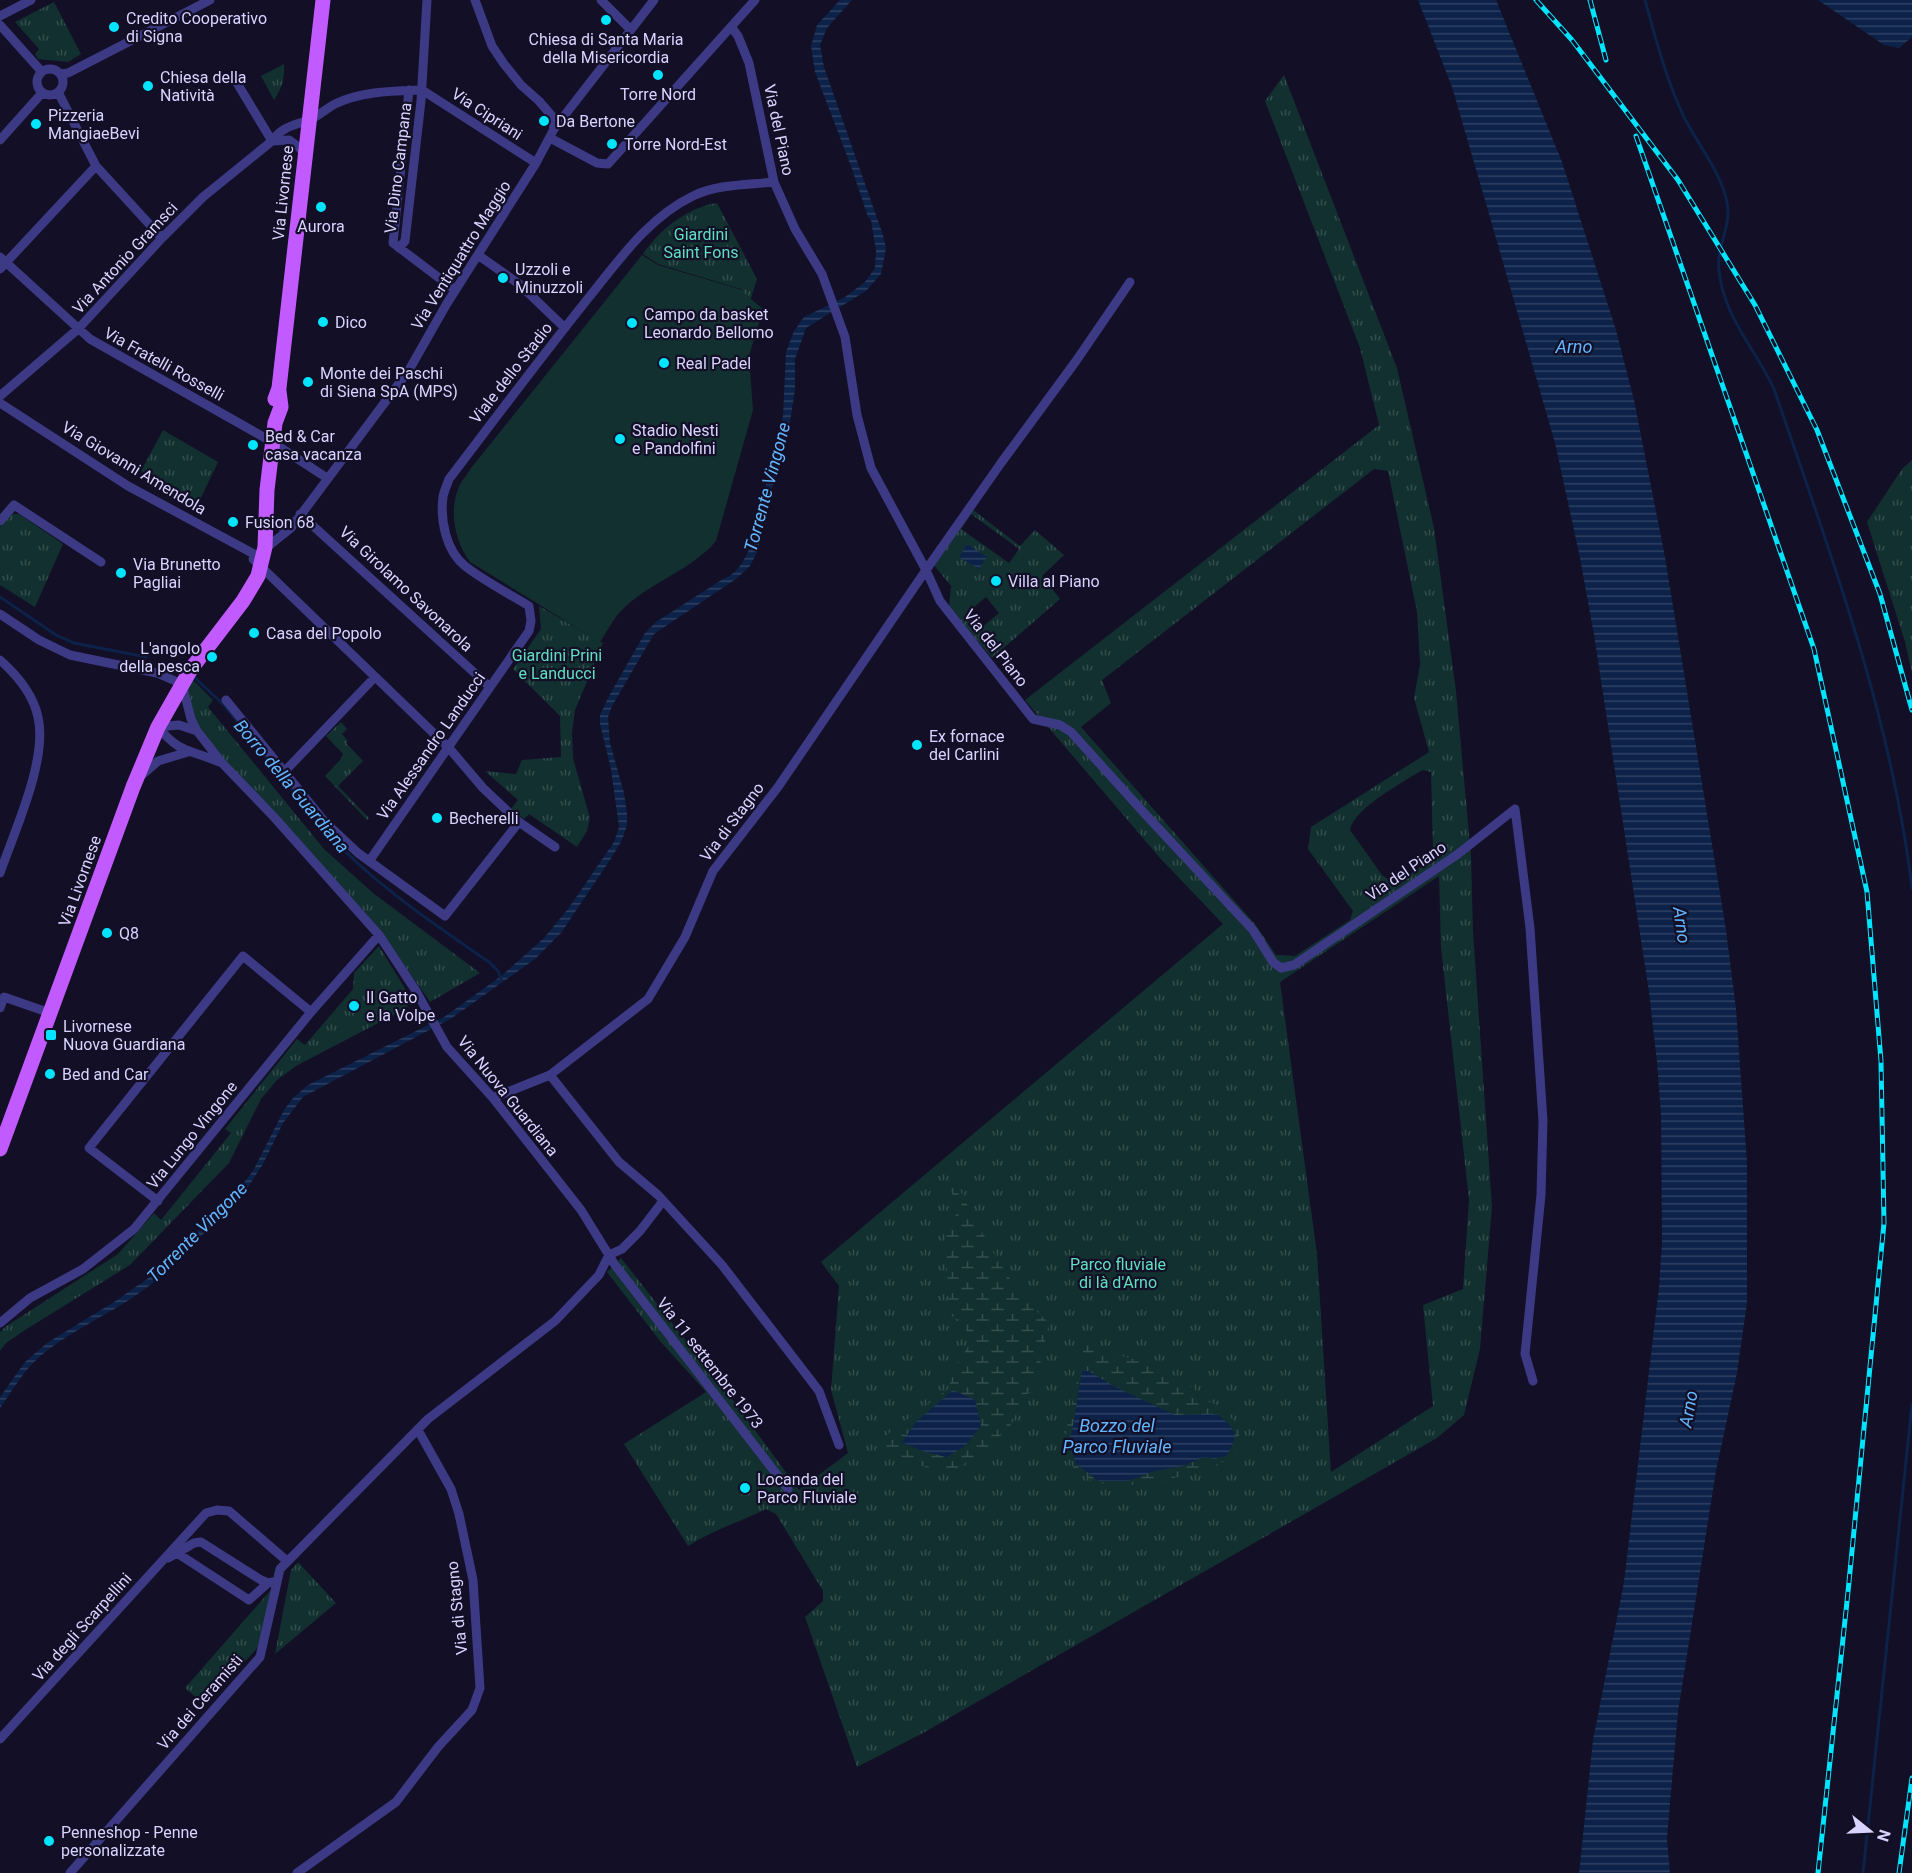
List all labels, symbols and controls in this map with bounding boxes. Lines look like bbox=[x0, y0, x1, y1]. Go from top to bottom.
place label: Credito Cooperativo di Signa bbox=[126, 9, 267, 46]
marker: Chiesa di Santa Maria della Misericordia bbox=[599, 13, 613, 27]
marker: Credito Cooperativo di Signa bbox=[107, 20, 121, 34]
place label: Chiesa di Santa Maria della Misericordia bbox=[528, 30, 684, 67]
place label: Chiesa della Natività bbox=[160, 68, 247, 105]
marker: Torre Nord bbox=[651, 68, 665, 82]
marker: Chiesa della Natività bbox=[141, 79, 155, 93]
street label: Via del Piano bbox=[760, 83, 798, 177]
street label: Via Cipriani bbox=[448, 84, 526, 144]
place label: Torre Nord bbox=[620, 85, 696, 104]
street label: Via Dino Campana bbox=[381, 102, 415, 234]
place label: Pizzeria MangiaeBevi bbox=[48, 106, 140, 143]
place label: Da Bertone bbox=[556, 112, 635, 131]
marker: Da Bertone bbox=[537, 114, 551, 128]
marker: Pizzeria MangiaeBevi bbox=[29, 117, 43, 131]
place label: Torre Nord-Est bbox=[624, 135, 727, 154]
marker: Torre Nord-Est bbox=[605, 137, 619, 151]
street label: Via Livornese bbox=[269, 145, 297, 241]
street label: Via Ventiquattro Maggio bbox=[407, 177, 515, 333]
street label: Via Antonio Gramsci bbox=[69, 198, 181, 318]
marker: Aurora bbox=[314, 200, 328, 214]
place label: Aurora bbox=[297, 217, 345, 236]
park label: Giardini Saint Fons bbox=[663, 225, 739, 262]
place label: Uzzoli e Minuzzoli bbox=[515, 260, 583, 297]
marker: Uzzoli e Minuzzoli bbox=[496, 271, 510, 285]
place label: Campo da basket Leonardo Bellomo bbox=[644, 305, 774, 342]
place label: Dico bbox=[335, 313, 367, 332]
marker: Dico bbox=[316, 315, 330, 329]
marker: Campo da basket Leonardo Bellomo bbox=[625, 316, 639, 330]
street label: Viale dello Stadio bbox=[466, 319, 556, 427]
street label: Via Fratelli Rosselli bbox=[101, 323, 227, 405]
water label: Arno bbox=[1555, 336, 1592, 357]
place label: Real Padel bbox=[676, 354, 751, 373]
marker: Real Padel bbox=[657, 356, 671, 370]
place label: Monte dei Paschi di Siena SpA (MPS) bbox=[320, 364, 458, 401]
marker: Monte dei Paschi di Siena SpA (MPS) bbox=[301, 375, 315, 389]
street label: Via Giovanni Amendola bbox=[58, 417, 210, 519]
water label: Torrente Vingone bbox=[740, 420, 794, 554]
place label: Stadio Nesti e Pandolfini bbox=[632, 421, 719, 458]
place label: Bed & Car casa vacanza bbox=[265, 427, 362, 464]
marker: Stadio Nesti e Pandolfini bbox=[613, 432, 627, 446]
marker: Bed & Car casa vacanza bbox=[246, 438, 260, 452]
place label: Fusion 68 bbox=[245, 513, 315, 532]
marker: Fusion 68 bbox=[226, 515, 240, 529]
street label: Via Girolamo Savonarola bbox=[336, 522, 476, 656]
place label: Via Brunetto Pagliai bbox=[133, 555, 221, 592]
marker: Via Brunetto Pagliai bbox=[114, 566, 128, 580]
place label: Villa al Piano bbox=[1008, 572, 1100, 591]
marker: Villa al Piano bbox=[989, 574, 1003, 588]
street label: Via del Piano bbox=[960, 606, 1032, 690]
place label: Casa del Popolo bbox=[266, 624, 382, 643]
marker: Casa del Popolo bbox=[247, 626, 261, 640]
place label: L'angolo della pesca bbox=[119, 639, 200, 676]
park label: Giardini Prini e Landucci bbox=[512, 646, 602, 683]
marker: L'angolo della pesca bbox=[205, 650, 219, 664]
street label: Via Alessandro Landucci bbox=[373, 669, 489, 823]
water label: Borro della Guardiana bbox=[230, 715, 354, 857]
place label: Ex fornace del Carlini bbox=[929, 727, 1005, 764]
marker: Ex fornace del Carlini bbox=[910, 738, 924, 752]
street label: Via di Stagno bbox=[696, 779, 768, 865]
place label: Becherelli bbox=[449, 809, 519, 828]
marker: Becherelli bbox=[430, 811, 444, 825]
street label: Via Livornese bbox=[55, 833, 105, 929]
street label: Via del Piano bbox=[1362, 837, 1450, 905]
water label: Arno bbox=[1669, 904, 1695, 945]
place label: Q8 bbox=[119, 924, 139, 943]
marker: Q8 bbox=[100, 926, 114, 940]
place label: Il Gatto e la Volpe bbox=[366, 988, 435, 1025]
marker: Il Gatto e la Volpe bbox=[347, 999, 361, 1013]
place label: Livornese Nuova Guardiana bbox=[63, 1017, 185, 1054]
marker: Livornese Nuova Guardiana bbox=[44, 1028, 58, 1042]
street label: Via Nuova Guardiana bbox=[454, 1032, 562, 1160]
place label: Bed and Car bbox=[62, 1065, 149, 1084]
marker: Bed and Car bbox=[43, 1067, 57, 1081]
street label: Via Lungo Vingone bbox=[143, 1077, 241, 1193]
water label: Torrente Vingone bbox=[143, 1178, 251, 1286]
park label: Parco fluviale di là d'Arno bbox=[1070, 1255, 1166, 1292]
street label: Via 11 settembre 1973 bbox=[653, 1294, 767, 1432]
water label: Arno bbox=[1674, 1389, 1702, 1430]
water label: Bozzo del Parco Fluviale bbox=[1063, 1415, 1171, 1457]
place label: Locanda del Parco Fluviale bbox=[757, 1470, 857, 1507]
marker: Locanda del Parco Fluviale bbox=[738, 1481, 752, 1495]
street label: Via di Stagno bbox=[443, 1560, 471, 1656]
street label: Via degli Scarpellini bbox=[28, 1569, 136, 1685]
street label: Via dei Ceramisti bbox=[153, 1650, 247, 1754]
north arrow bbox=[1840, 1801, 1900, 1861]
place label: Penneshop - Penne personalizzate bbox=[61, 1823, 198, 1860]
text: N bbox=[1873, 1827, 1895, 1844]
marker: Penneshop - Penne personalizzate bbox=[42, 1834, 56, 1848]

